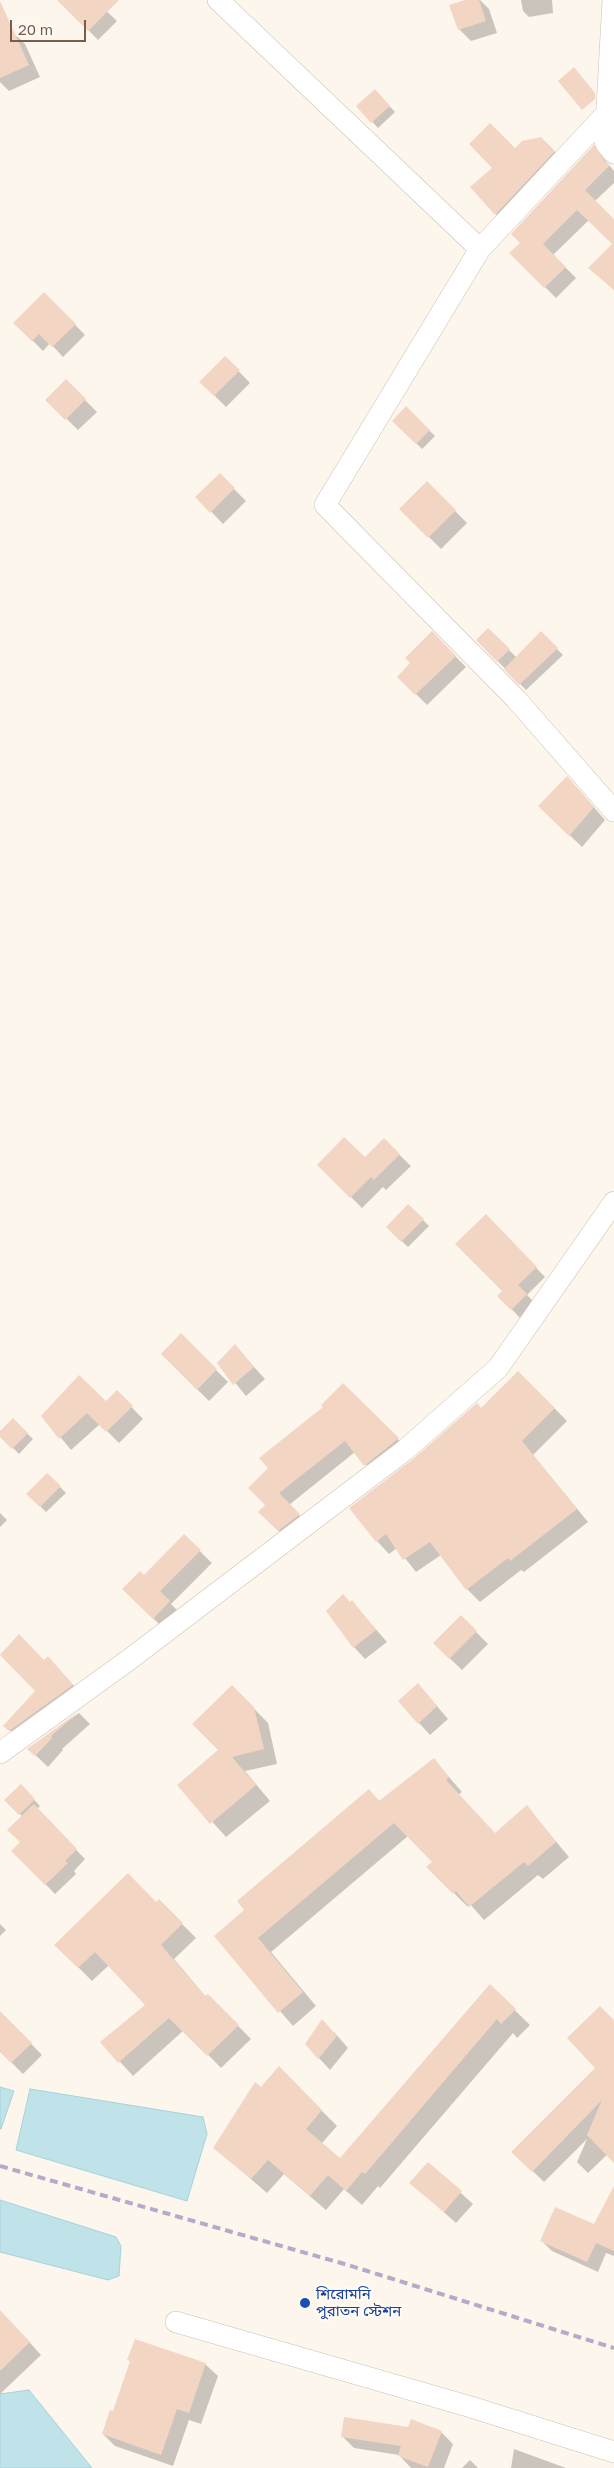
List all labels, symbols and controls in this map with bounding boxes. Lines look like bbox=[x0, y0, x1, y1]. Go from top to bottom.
scale bar bbox=[12, 10, 89, 42]
text: 20 m bbox=[18, 20, 53, 38]
place label: শিরোমনি পুরাতন স্টেশন bbox=[316, 2285, 401, 2320]
marker: শিরোমনি পুরাতন স্টেশন bbox=[298, 2296, 312, 2310]

